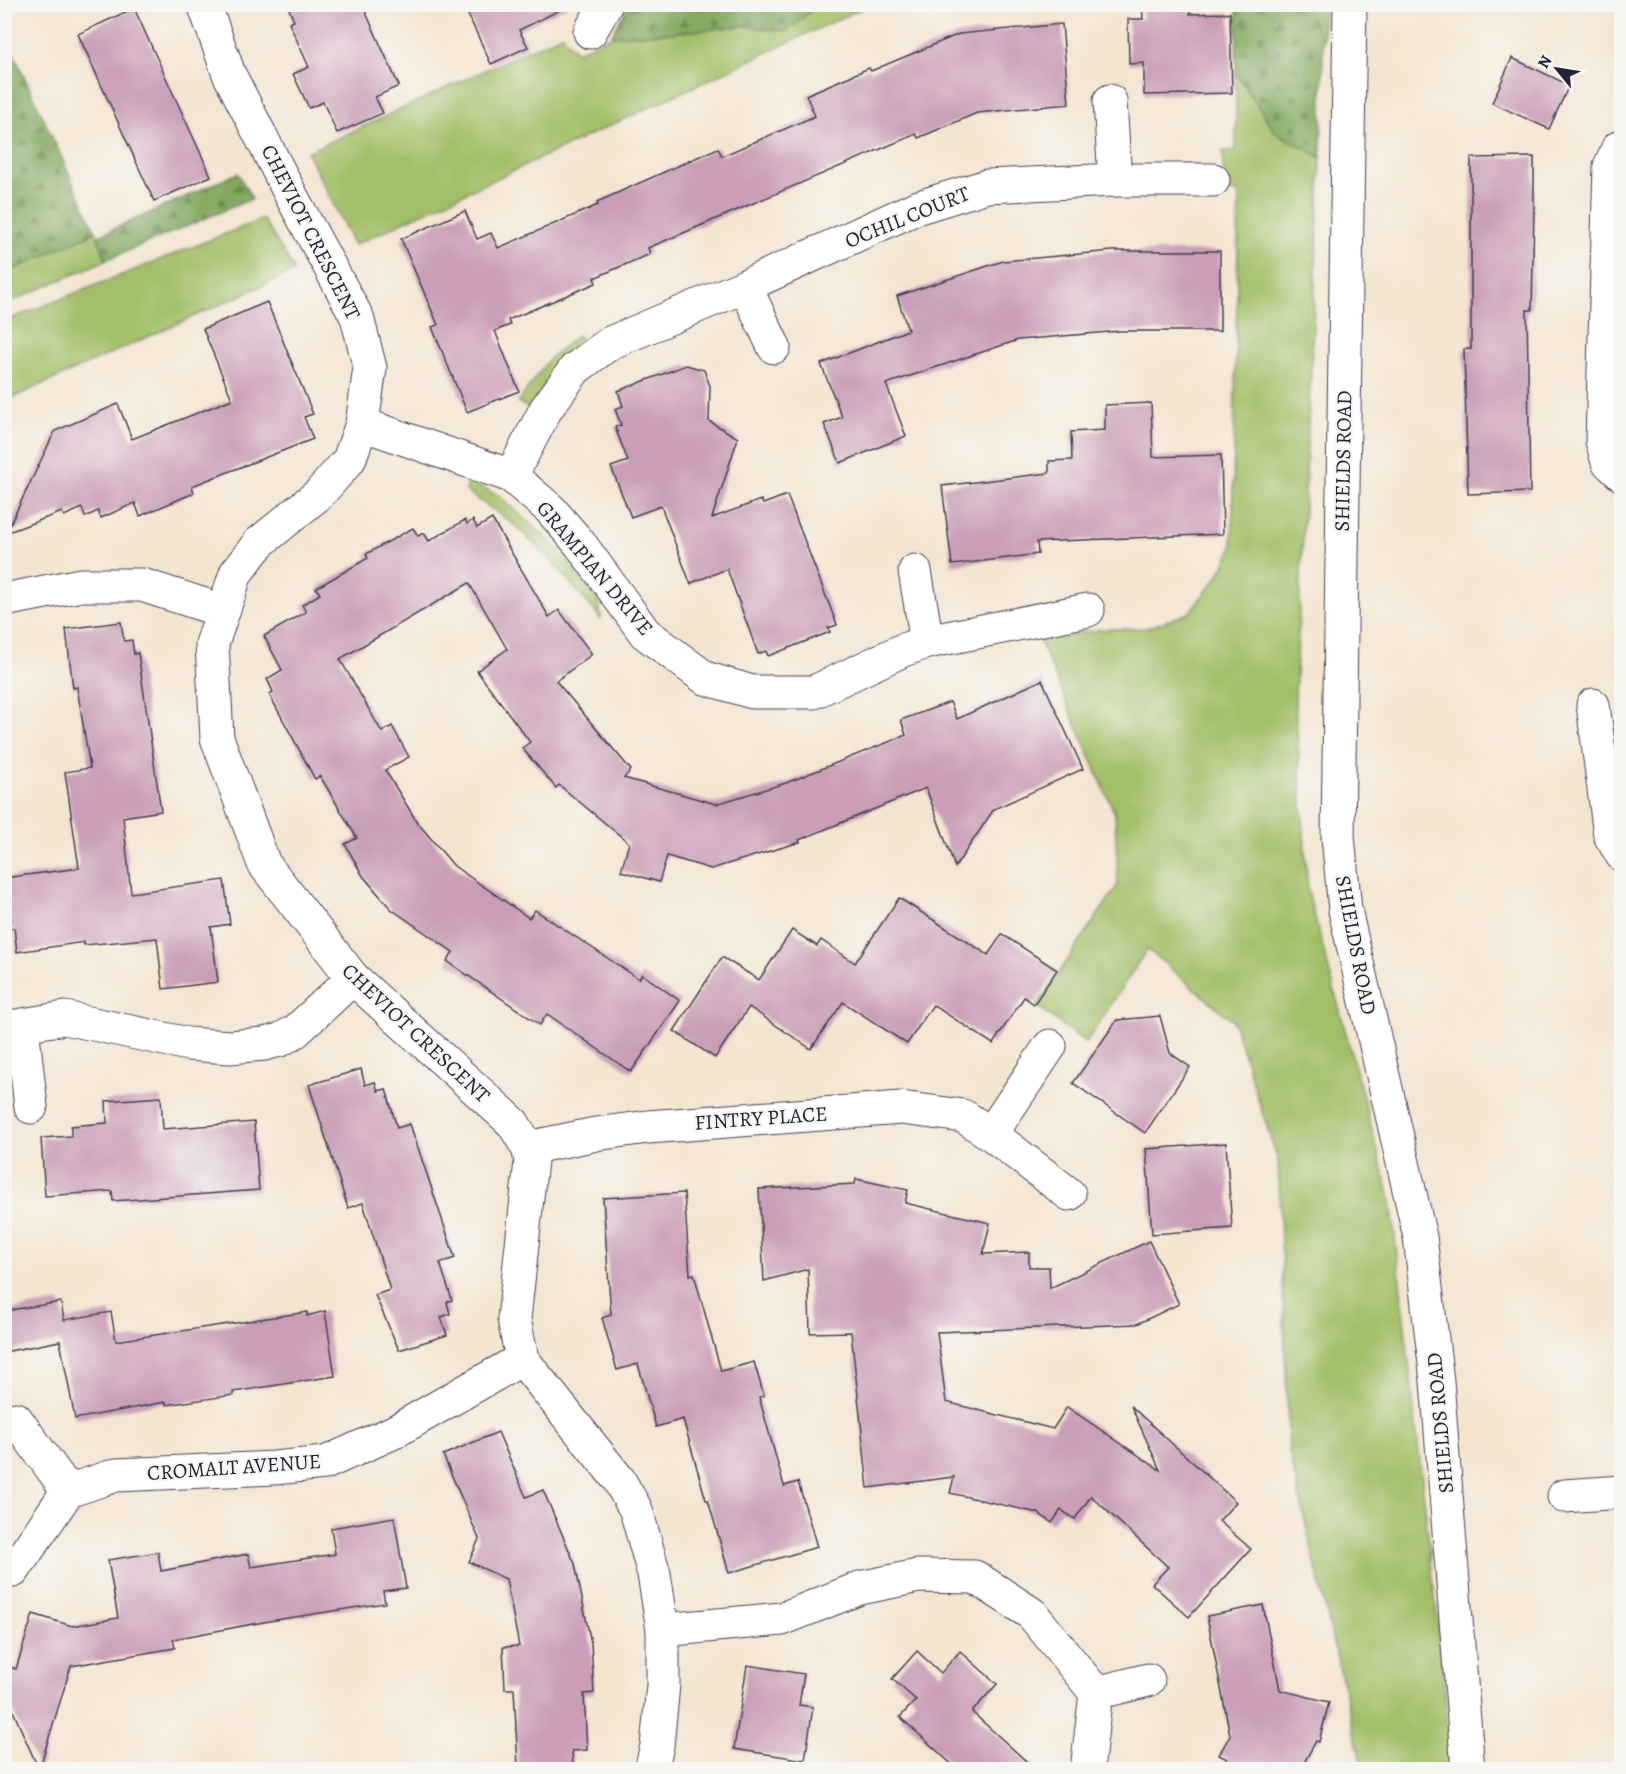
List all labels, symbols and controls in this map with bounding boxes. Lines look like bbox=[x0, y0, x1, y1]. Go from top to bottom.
north arrow bbox=[1527, 39, 1587, 99]
text: N bbox=[1532, 51, 1557, 73]
street label: CHEVIOT CRESCENT bbox=[255, 140, 368, 325]
street label: OCHIL COURT bbox=[841, 179, 974, 255]
street label: SHIELDS ROAD bbox=[1328, 390, 1358, 532]
street label: GRAMPIAN DRIVE bbox=[530, 495, 660, 641]
street label: SHIELDS ROAD bbox=[1329, 873, 1383, 1017]
street label: CHEVIOT CRESCENT bbox=[336, 957, 496, 1109]
street label: FINTRY PLACE bbox=[694, 1099, 828, 1137]
street label: SHIELDS ROAD bbox=[1420, 1351, 1460, 1495]
street label: CROMALT AVENUE bbox=[146, 1447, 322, 1487]

